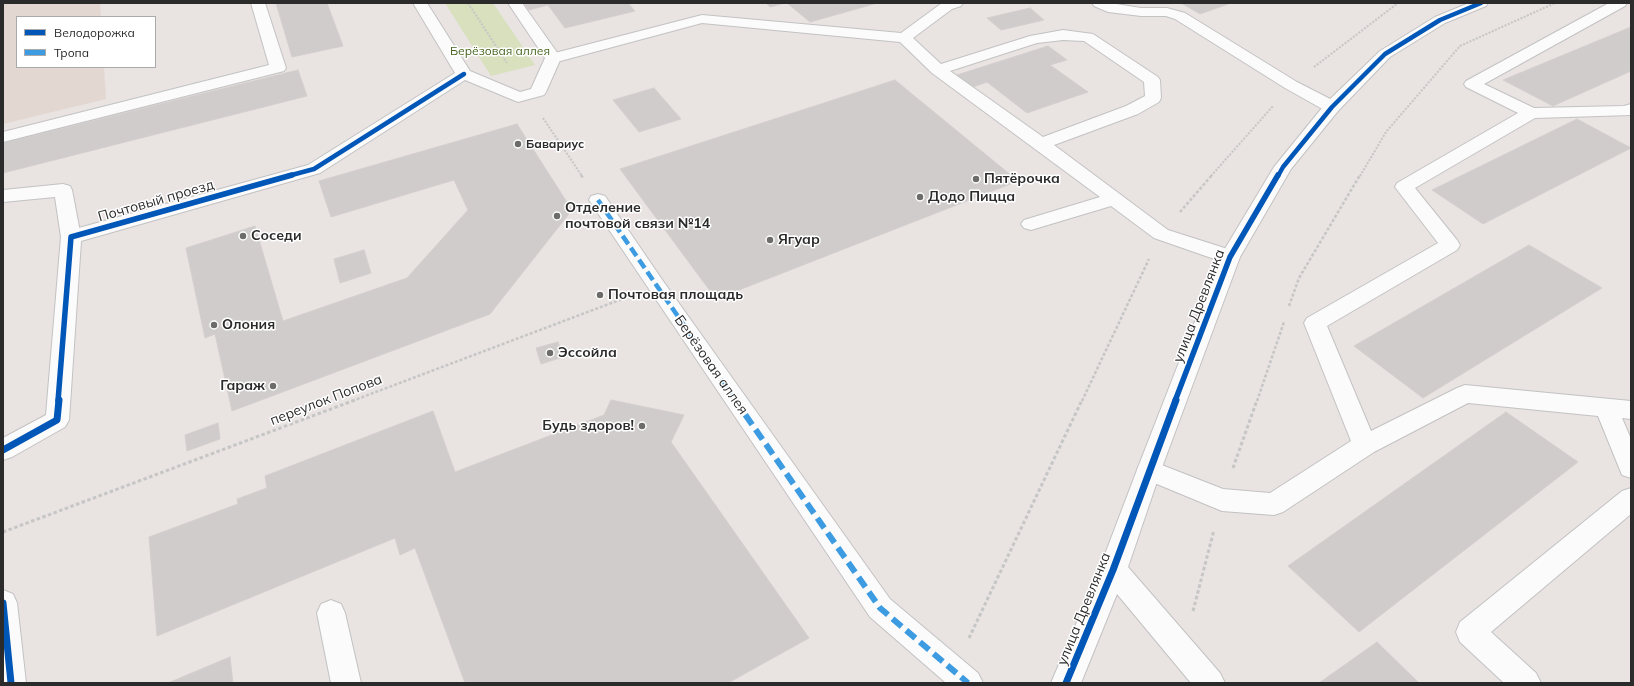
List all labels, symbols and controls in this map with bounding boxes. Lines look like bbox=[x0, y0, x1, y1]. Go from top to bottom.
legend bbox=[16, 16, 156, 68]
text: Велодорожка bbox=[54, 25, 135, 40]
park label: Берёзовая аллея bbox=[450, 44, 550, 58]
text: Тропа bbox=[54, 45, 89, 60]
place label: Бавариус bbox=[526, 137, 584, 151]
marker: Бавариус bbox=[513, 139, 523, 149]
place label: Пятёрочка bbox=[984, 171, 1060, 187]
marker: Пятёрочка bbox=[971, 174, 981, 184]
street label: Почтовый проезд bbox=[96, 176, 216, 226]
place label: Додо Пицца bbox=[928, 189, 1015, 205]
marker: Додо Пицца bbox=[915, 192, 925, 202]
place label: Отделение почтовой связи №14 bbox=[565, 200, 710, 232]
marker: Отделение почтовой связи №14 bbox=[552, 211, 562, 221]
place label: Соседи bbox=[251, 228, 302, 244]
marker: Соседи bbox=[238, 231, 248, 241]
place label: Ягуар bbox=[778, 232, 820, 248]
marker: Ягуар bbox=[765, 235, 775, 245]
street label: улица Древлянка bbox=[1170, 247, 1228, 365]
place label: Почтовая площадь bbox=[608, 287, 743, 303]
marker: Почтовая площадь bbox=[595, 290, 605, 300]
street label: Берёзовая аллея bbox=[671, 312, 751, 418]
place label: Олония bbox=[222, 317, 275, 333]
marker: Олония bbox=[209, 320, 219, 330]
place label: Эссойла bbox=[558, 345, 617, 361]
marker: Эссойла bbox=[545, 348, 555, 358]
street label: переулок Попова bbox=[268, 371, 384, 429]
place label: Гараж bbox=[220, 378, 265, 394]
marker: Гараж bbox=[268, 381, 278, 391]
place label: Будь здоров! bbox=[542, 418, 634, 434]
marker: Будь здоров! bbox=[637, 421, 647, 431]
street label: улица Древлянка bbox=[1054, 550, 1114, 668]

